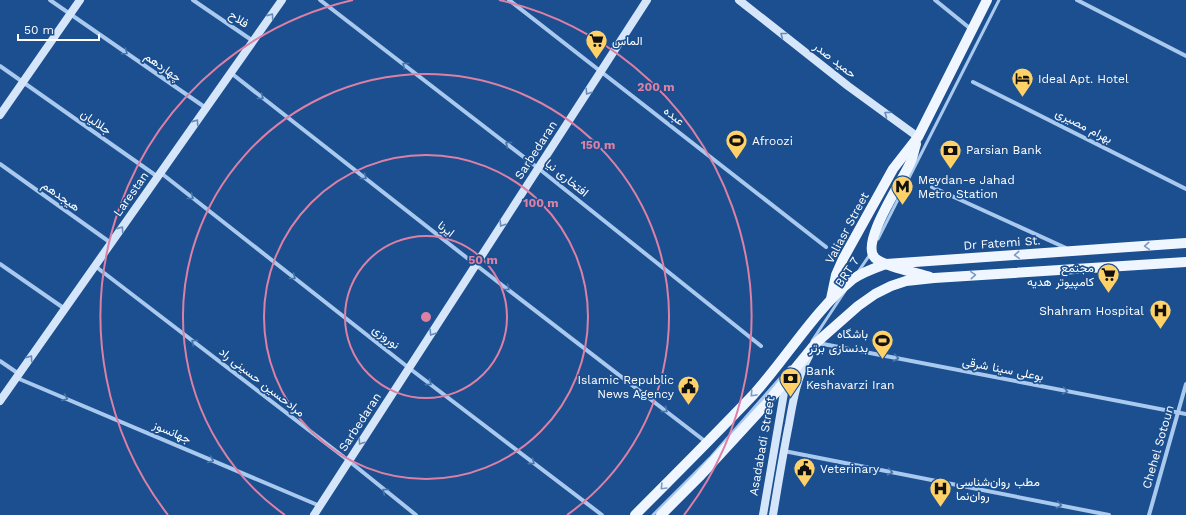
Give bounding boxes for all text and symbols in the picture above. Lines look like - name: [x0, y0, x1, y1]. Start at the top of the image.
- street label: فلاح: [225, 7, 252, 32]
- one-way arrow: [266, 13, 274, 20]
- scale bar: [18, 16, 99, 42]
- text: 50 m: [24, 23, 54, 37]
- supermarket icon: الماس: [583, 28, 609, 61]
- one-way arrow: [781, 33, 788, 40]
- place label: الماس: [612, 34, 642, 49]
- street label: حمید صدر: [809, 38, 859, 82]
- one-way arrow: [121, 47, 128, 54]
- street label: چهاردهم: [141, 49, 184, 86]
- one-way arrow: [402, 63, 409, 70]
- hotel icon: Ideal Apt. Hotel: [1010, 66, 1036, 99]
- place label: Ideal Apt. Hotel: [1038, 72, 1129, 86]
- text: 200 m: [637, 80, 675, 94]
- one-way arrow: [586, 87, 593, 94]
- one-way arrow: [257, 92, 264, 99]
- street label: عبده: [661, 104, 687, 128]
- street label: جلالیان: [78, 106, 114, 138]
- street label: بهرام مصیری: [1053, 106, 1115, 147]
- one-way arrow: [884, 112, 891, 119]
- street label: Sarbedaran: [512, 118, 560, 182]
- one-way arrow: [191, 120, 198, 127]
- sports icon: Afroozi: [723, 128, 749, 161]
- place label: Afroozi: [752, 134, 793, 148]
- bank icon: Parsian Bank: [938, 137, 964, 170]
- text: 150 m: [581, 138, 615, 152]
- one-way arrow: [505, 142, 512, 149]
- place label: Parsian Bank: [966, 143, 1042, 157]
- street label: افتخاری نیا: [542, 156, 591, 200]
- street label: Larestan: [111, 169, 151, 219]
- one-way arrow: [359, 172, 366, 179]
- place label: Meydan-e Jahad Metro Station: [918, 173, 1015, 201]
- metro station icon: Meydan-e Jahad Metro Station: [890, 174, 916, 207]
- street label: هیجدهم: [39, 178, 83, 215]
- street label: Valiasr Street: [822, 190, 872, 266]
- one-way arrow: [187, 192, 194, 199]
- text: 100 m: [523, 196, 559, 210]
- street label: ايرنا: [434, 218, 457, 241]
- one-way arrow: [499, 220, 507, 227]
- one-way arrow: [116, 226, 123, 233]
- street label: Dr Fatemi St.: [963, 233, 1041, 253]
- one-way arrow: [1144, 241, 1150, 250]
- one-way arrow: [1014, 250, 1020, 259]
- text: 50 m: [468, 253, 498, 267]
- street label: BRT 7: [832, 254, 862, 290]
- place label: مجتمع کامپیوتر هدیه: [1027, 261, 1094, 290]
- supermarket icon: مجتمع کامپیوتر هدیه: [1096, 262, 1122, 295]
- one-way arrow: [970, 271, 976, 280]
- one-way arrow: [289, 272, 296, 279]
- one-way arrow: [503, 284, 510, 291]
- hospital icon: Shahram Hospital: [1147, 298, 1173, 331]
- place label: Shahram Hospital: [1039, 304, 1144, 318]
- centre of rings: [419, 310, 433, 324]
- street label: نوروزی: [369, 322, 402, 353]
- place label: باشگاه بدنسازی برتر: [808, 327, 868, 356]
- sports icon: باشگاه بدنسازی برتر: [870, 328, 896, 361]
- one-way arrow: [429, 329, 437, 336]
- one-way arrow: [192, 340, 199, 347]
- street label: مرادحسین حسینی راد: [216, 344, 308, 421]
- one-way arrow: [892, 354, 899, 362]
- street label: بوعلی سینا شرقی: [961, 354, 1045, 385]
- one-way arrow: [25, 355, 33, 362]
- place label: Bank Keshavarzi Iran: [806, 364, 895, 392]
- bank icon: Bank Keshavarzi Iran: [777, 365, 803, 398]
- place label: Islamic Republic News Agency: [578, 373, 675, 401]
- public building icon: Islamic Republic News Agency: [676, 374, 702, 407]
- one-way arrow: [424, 378, 431, 385]
- one-way arrow: [1061, 386, 1068, 394]
- one-way arrow: [751, 389, 758, 397]
- street label: Sarbedaran: [336, 390, 384, 454]
- one-way arrow: [62, 394, 69, 402]
- street label: Asadabadi Street: [746, 395, 778, 497]
- street label: Chehel Sotoun: [1139, 404, 1177, 490]
- one-way arrow: [661, 406, 668, 413]
- street label: جهانسوز: [149, 417, 193, 447]
- one-way arrow: [359, 438, 366, 445]
- one-way arrow: [207, 455, 214, 463]
- public building icon: Veterinary: [792, 456, 818, 489]
- one-way arrow: [528, 457, 535, 464]
- place label: Veterinary: [820, 462, 880, 476]
- one-way arrow: [887, 467, 893, 476]
- place label: مطب روان‌شناسی روان‌نما: [956, 475, 1040, 504]
- hospital icon: مطب روان‌شناسی روان‌نما: [928, 476, 954, 509]
- one-way arrow: [660, 482, 668, 490]
- one-way arrow: [383, 488, 390, 495]
- one-way arrow: [1056, 501, 1062, 509]

